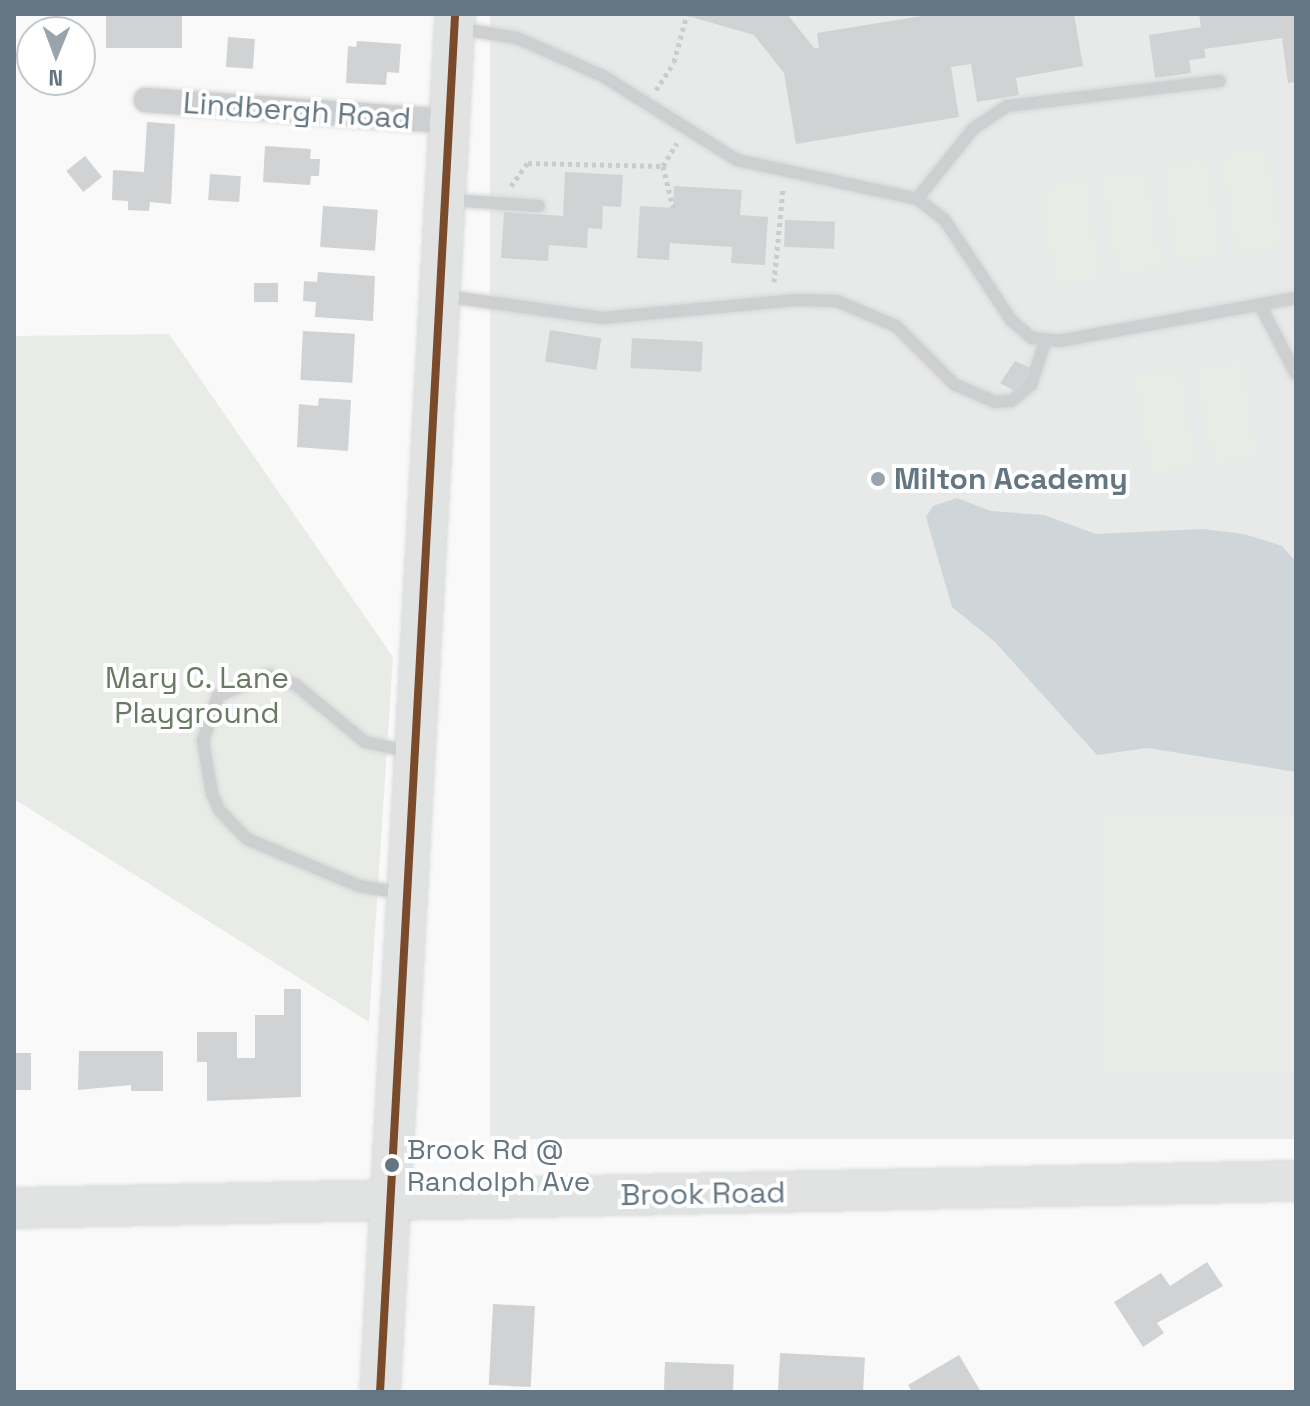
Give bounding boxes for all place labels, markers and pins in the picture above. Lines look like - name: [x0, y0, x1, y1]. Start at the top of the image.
- place label: Milton Academy: [894, 461, 1128, 497]
- marker: Milton Academy: [869, 470, 887, 488]
- place label: Brook Rd @ Randolph Ave: [407, 1132, 591, 1198]
- marker: Brook Rd @ Randolph Ave: [384, 1157, 400, 1173]

